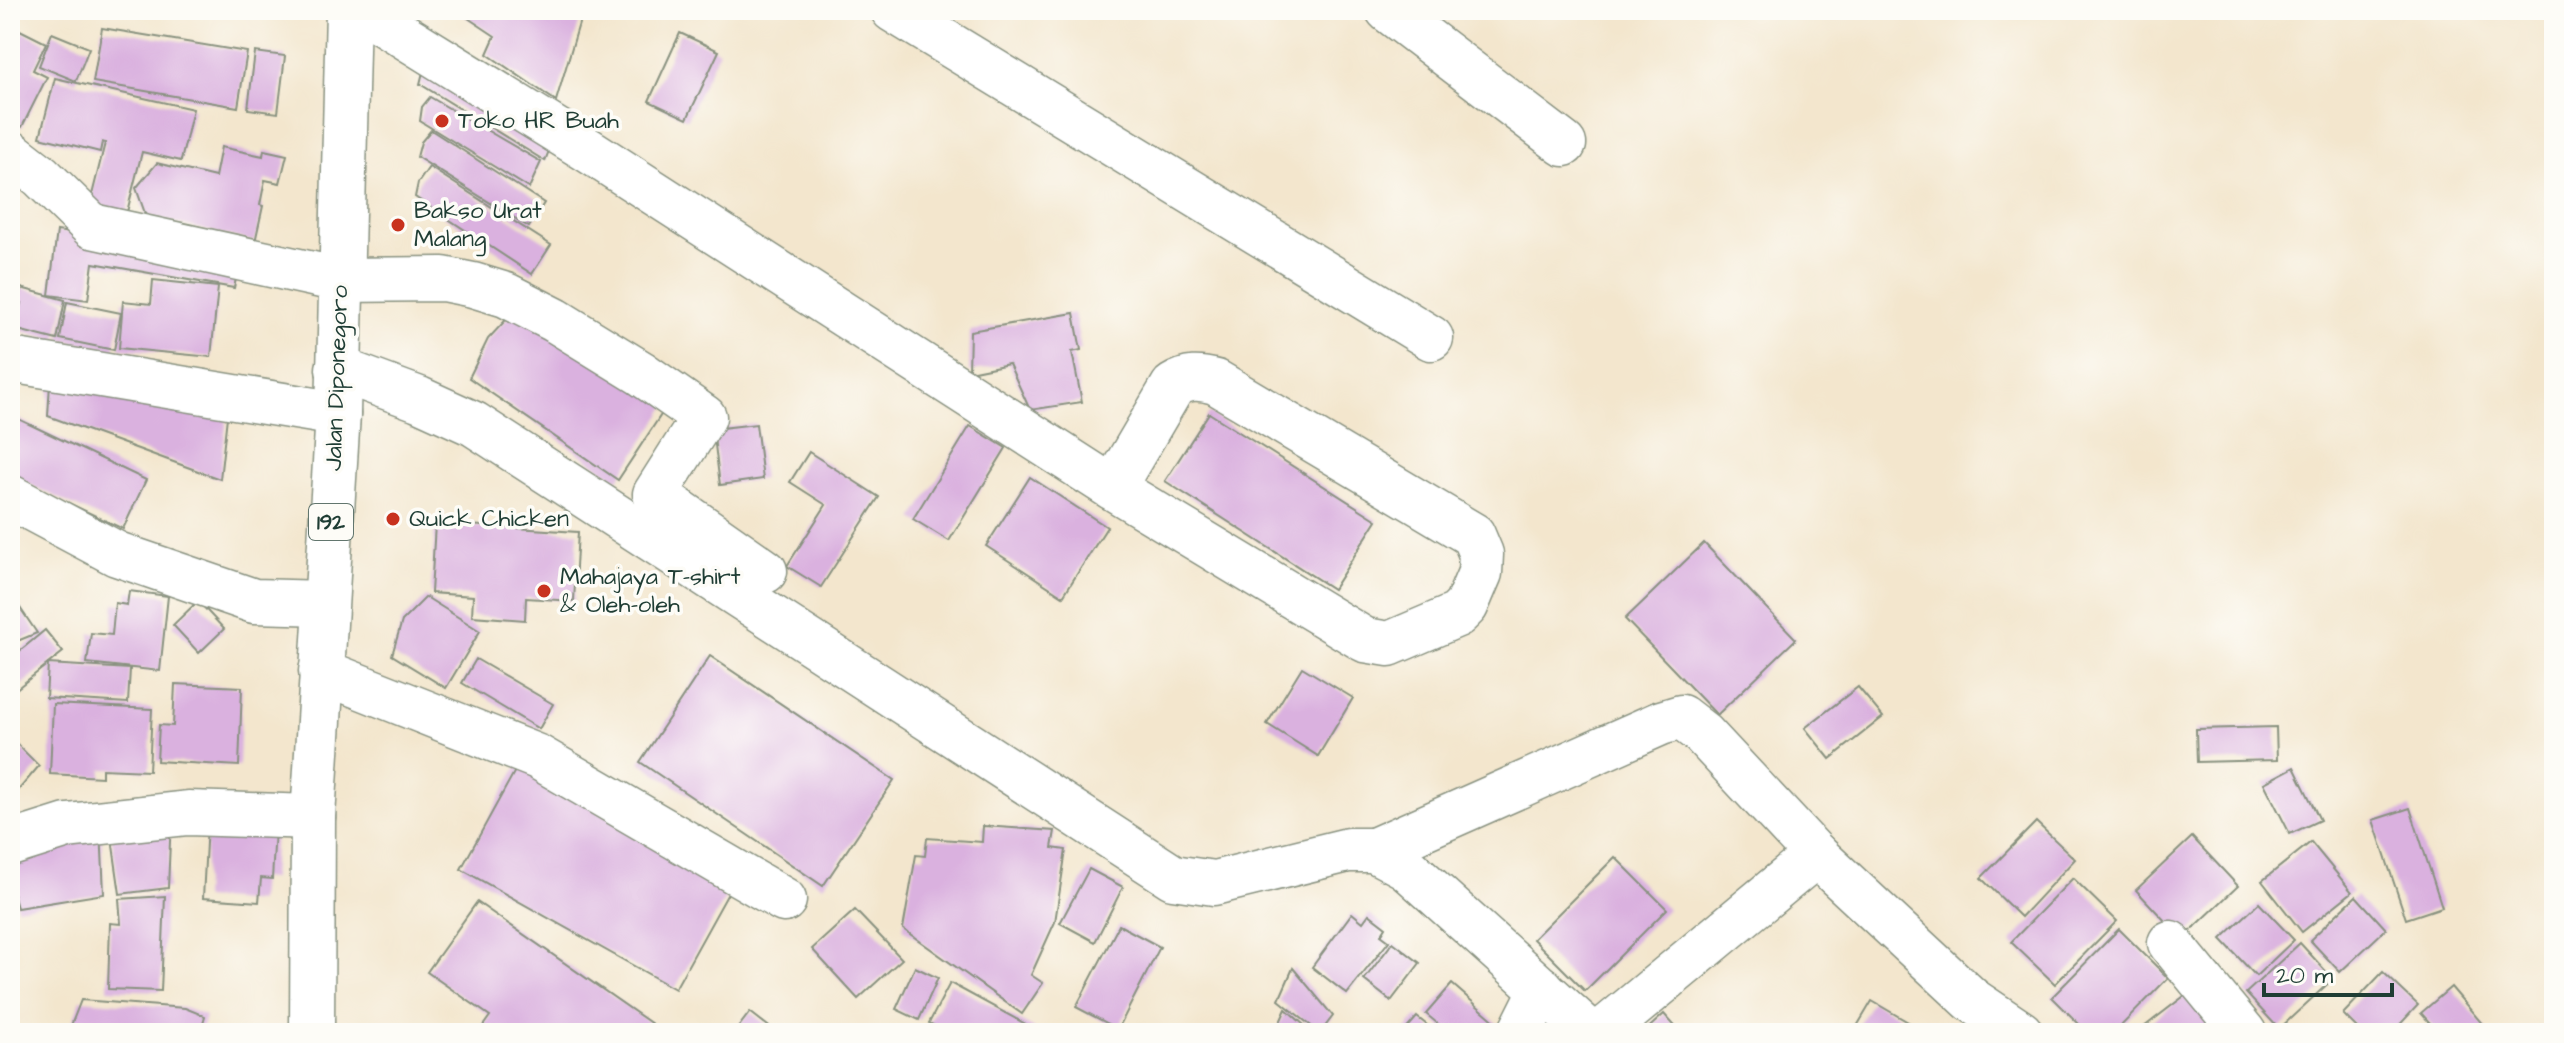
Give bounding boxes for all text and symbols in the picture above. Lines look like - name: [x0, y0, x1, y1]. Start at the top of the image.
- place label: Toko HR Buah: [458, 104, 619, 138]
- marker: Toko HR Buah: [433, 112, 451, 130]
- place label: Bakso Urat Malang: [414, 194, 542, 257]
- marker: Bakso Urat Malang: [389, 216, 407, 234]
- street label: Jalan Diponegoro: [317, 284, 358, 472]
- place label: Quick Chicken: [409, 502, 569, 536]
- road number: 192: [309, 504, 353, 540]
- marker: Quick Chicken: [384, 510, 402, 528]
- place label: Mahajaya T-shirt & Oleh-oleh: [560, 560, 741, 622]
- marker: Mahajaya T-shirt & Oleh-oleh: [535, 582, 553, 600]
- scale bar: [2264, 947, 2392, 997]
- text: 20 m: [2276, 959, 2333, 993]

